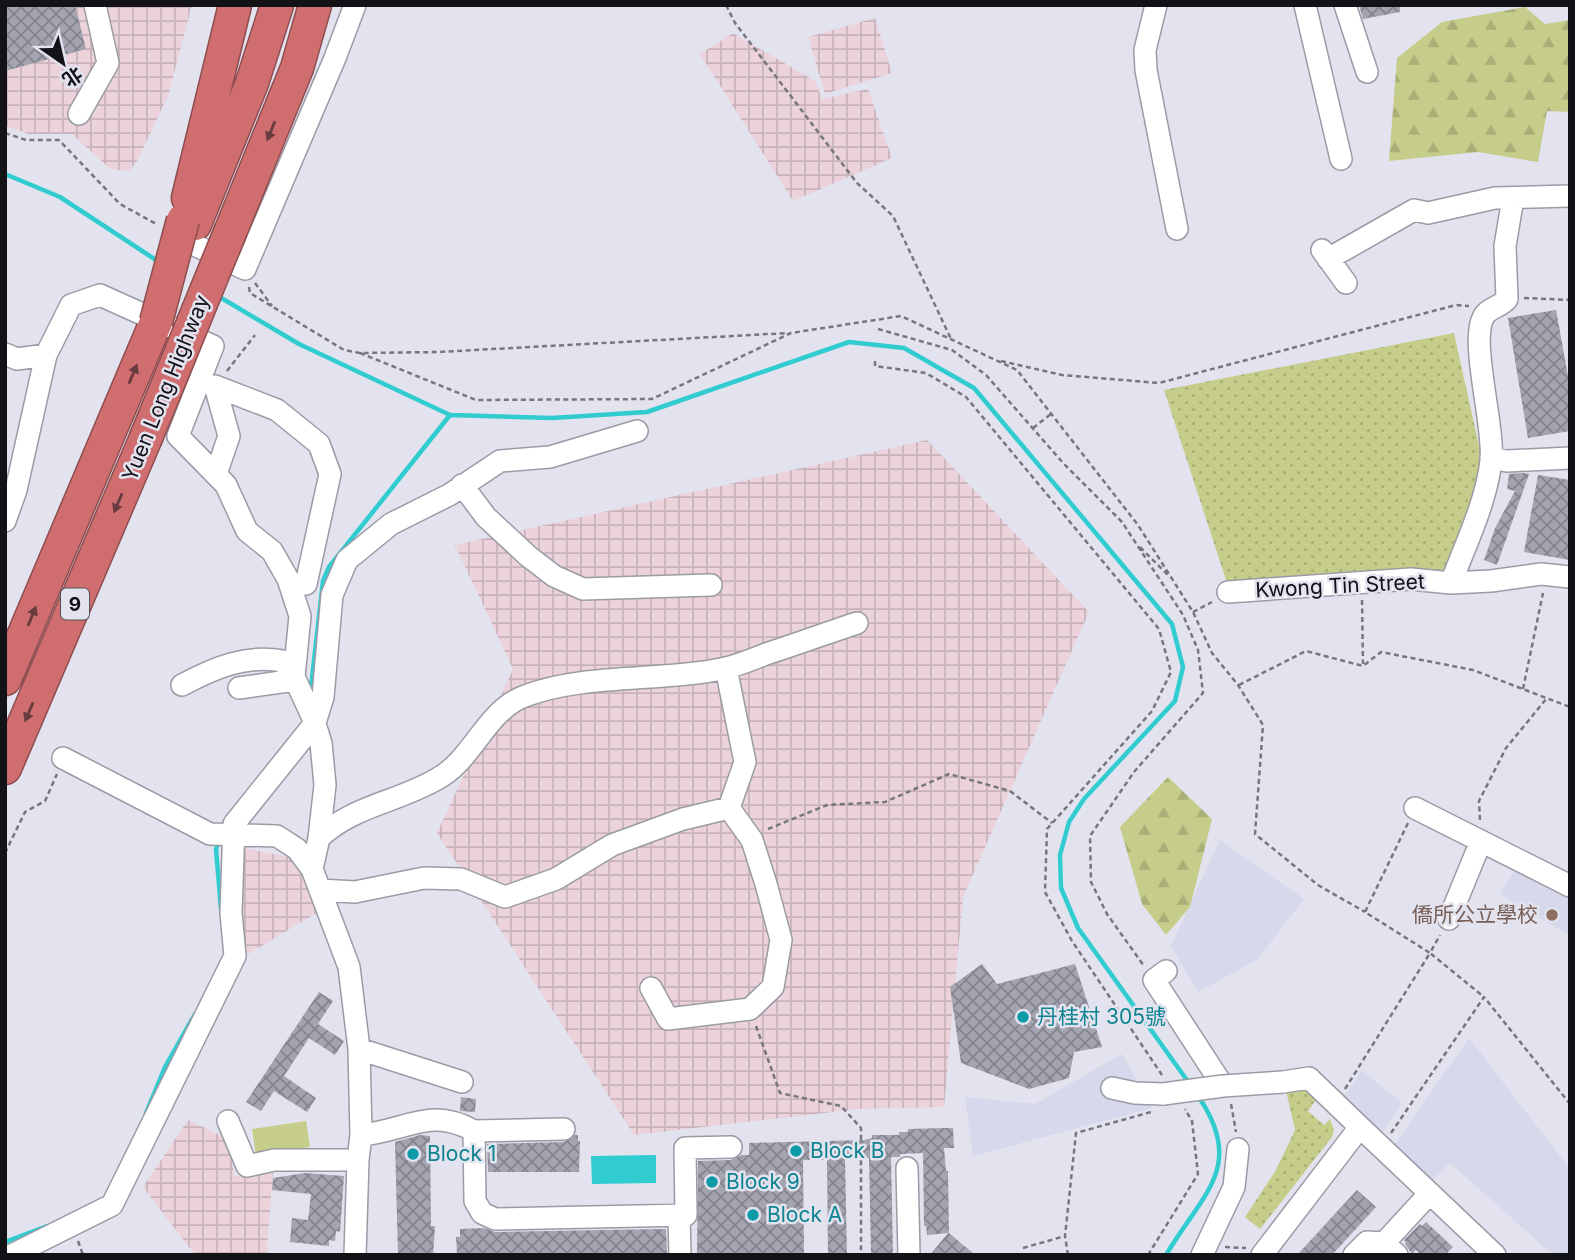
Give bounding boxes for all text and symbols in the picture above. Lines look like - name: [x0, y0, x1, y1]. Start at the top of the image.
- north arrow: [28, 28, 98, 98]
- text: 北: [58, 62, 87, 92]
- one-way arrow: [265, 121, 276, 142]
- street label: Yuen Long Highway: [117, 291, 214, 485]
- one-way arrow: [128, 363, 139, 384]
- one-way arrow: [112, 493, 124, 513]
- street label: Kwong Tin Street: [1255, 569, 1425, 602]
- road number: 9: [61, 589, 89, 620]
- one-way arrow: [26, 605, 37, 626]
- one-way arrow: [23, 702, 34, 723]
- place label: 僑所公立學校: [1412, 902, 1538, 927]
- marker: 僑所公立學校: [1544, 907, 1560, 923]
- place label: 丹桂村 305號: [1037, 1004, 1166, 1029]
- marker: 丹桂村 305號: [1015, 1009, 1031, 1025]
- place label: Block B: [810, 1138, 885, 1163]
- place label: Block 1: [427, 1141, 496, 1166]
- marker: Block B: [788, 1143, 804, 1159]
- marker: Block 1: [405, 1146, 421, 1162]
- place label: Block 9: [726, 1169, 800, 1194]
- marker: Block 9: [704, 1174, 720, 1190]
- place label: Block A: [767, 1202, 842, 1227]
- marker: Block A: [745, 1207, 761, 1223]

